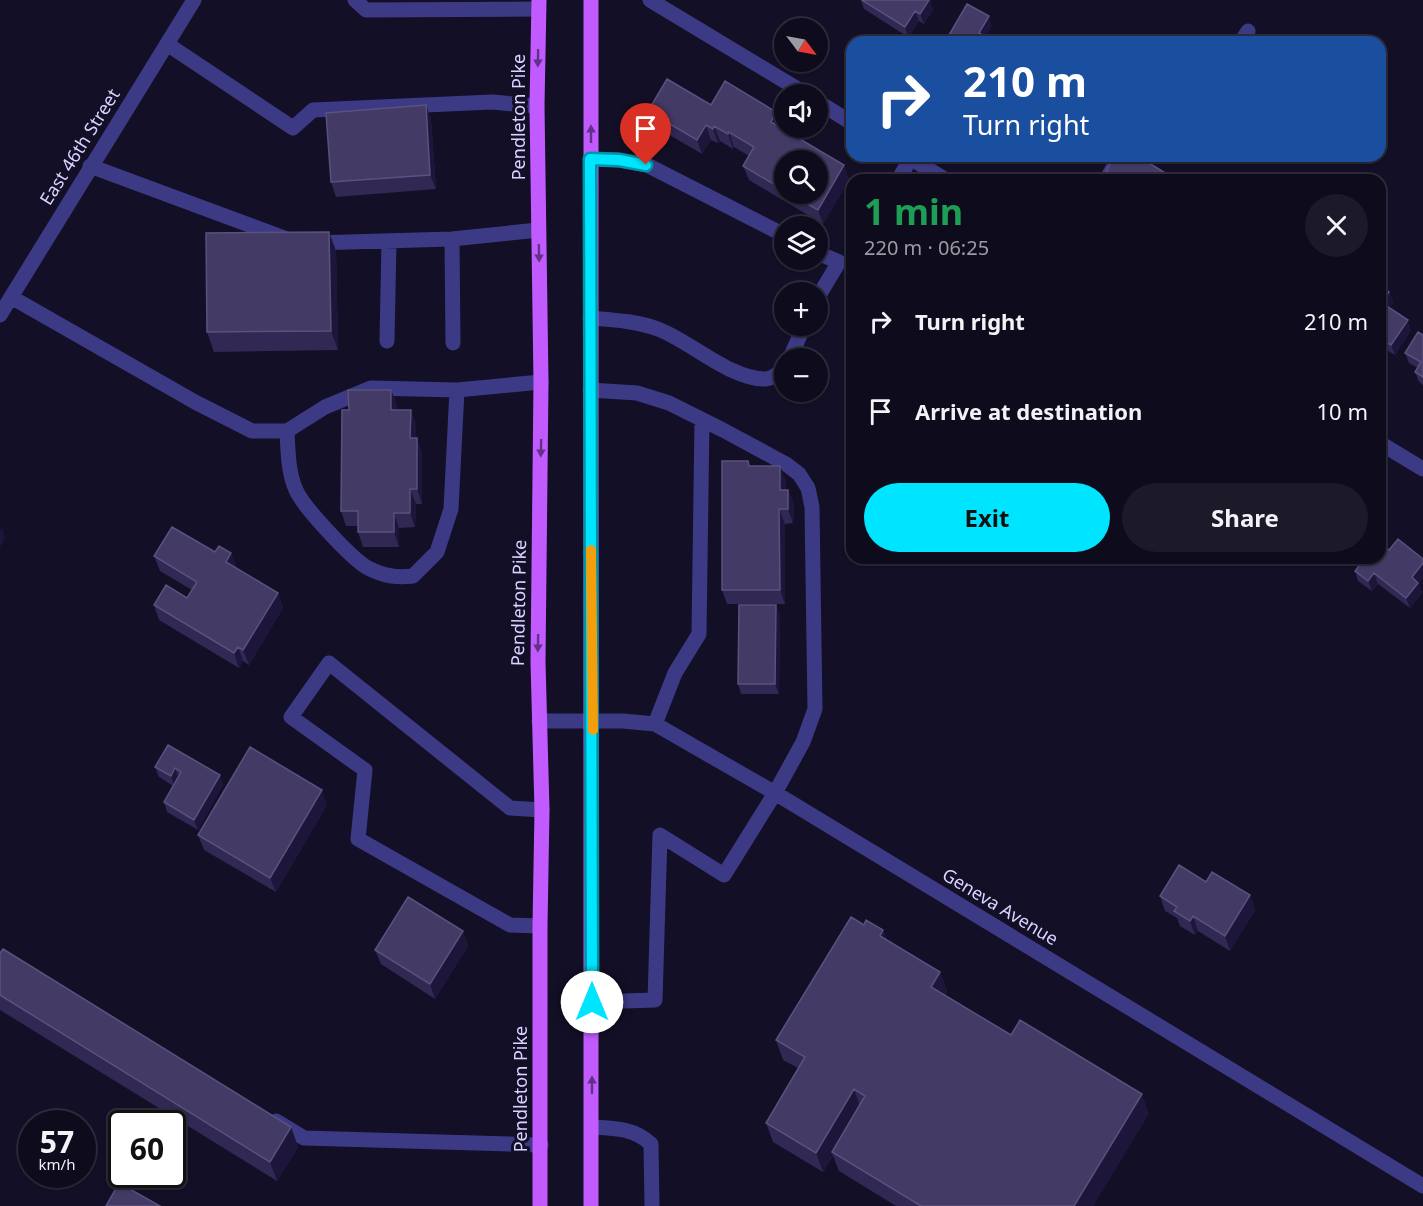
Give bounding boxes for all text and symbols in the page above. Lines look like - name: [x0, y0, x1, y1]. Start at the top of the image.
- north arrow: [774, 18, 828, 72]
- map controls: [774, 18, 828, 402]
- one-way arrow: [533, 49, 543, 68]
- text: 210 m: [963, 52, 1087, 109]
- street label: Pendleton Pike: [506, 54, 530, 180]
- icon: right: [864, 60, 942, 138]
- street label: East 46th Street: [34, 83, 125, 209]
- button: sound: [774, 84, 828, 138]
- pin: [620, 103, 671, 165]
- text: Turn right: [963, 106, 1089, 143]
- icon: arrive: [629, 112, 662, 145]
- one-way arrow: [586, 124, 596, 143]
- button: search: [774, 150, 828, 204]
- text: 1 min: [864, 187, 963, 236]
- button: close: [1305, 194, 1368, 257]
- button: layers: [774, 216, 828, 270]
- text: 220 m · 06:25: [864, 234, 989, 261]
- one-way arrow: [534, 244, 543, 263]
- button: +: [774, 282, 828, 336]
- icon: right: [864, 305, 897, 338]
- text: Turn right: [915, 306, 1025, 336]
- text: 210 m: [1304, 306, 1368, 336]
- button: −: [774, 348, 828, 402]
- icon: arrive: [864, 395, 897, 428]
- text: Arrive at destination: [915, 396, 1142, 426]
- text: 10 m: [1317, 396, 1368, 426]
- one-way arrow: [536, 439, 545, 458]
- button: Exit: [864, 483, 1110, 552]
- button: Share: [1122, 483, 1368, 552]
- street label: Pendleton Pike: [505, 540, 531, 666]
- one-way arrow: [533, 634, 543, 653]
- street label: Geneva Avenue: [938, 862, 1063, 950]
- position arrow: [560, 970, 624, 1034]
- street label: Pendleton Pike: [508, 1026, 532, 1152]
- one-way arrow: [587, 1075, 597, 1094]
- speed limit sign: 60: [108, 1110, 186, 1188]
- text: 57: [40, 1121, 74, 1162]
- text: km/h: [39, 1154, 75, 1174]

